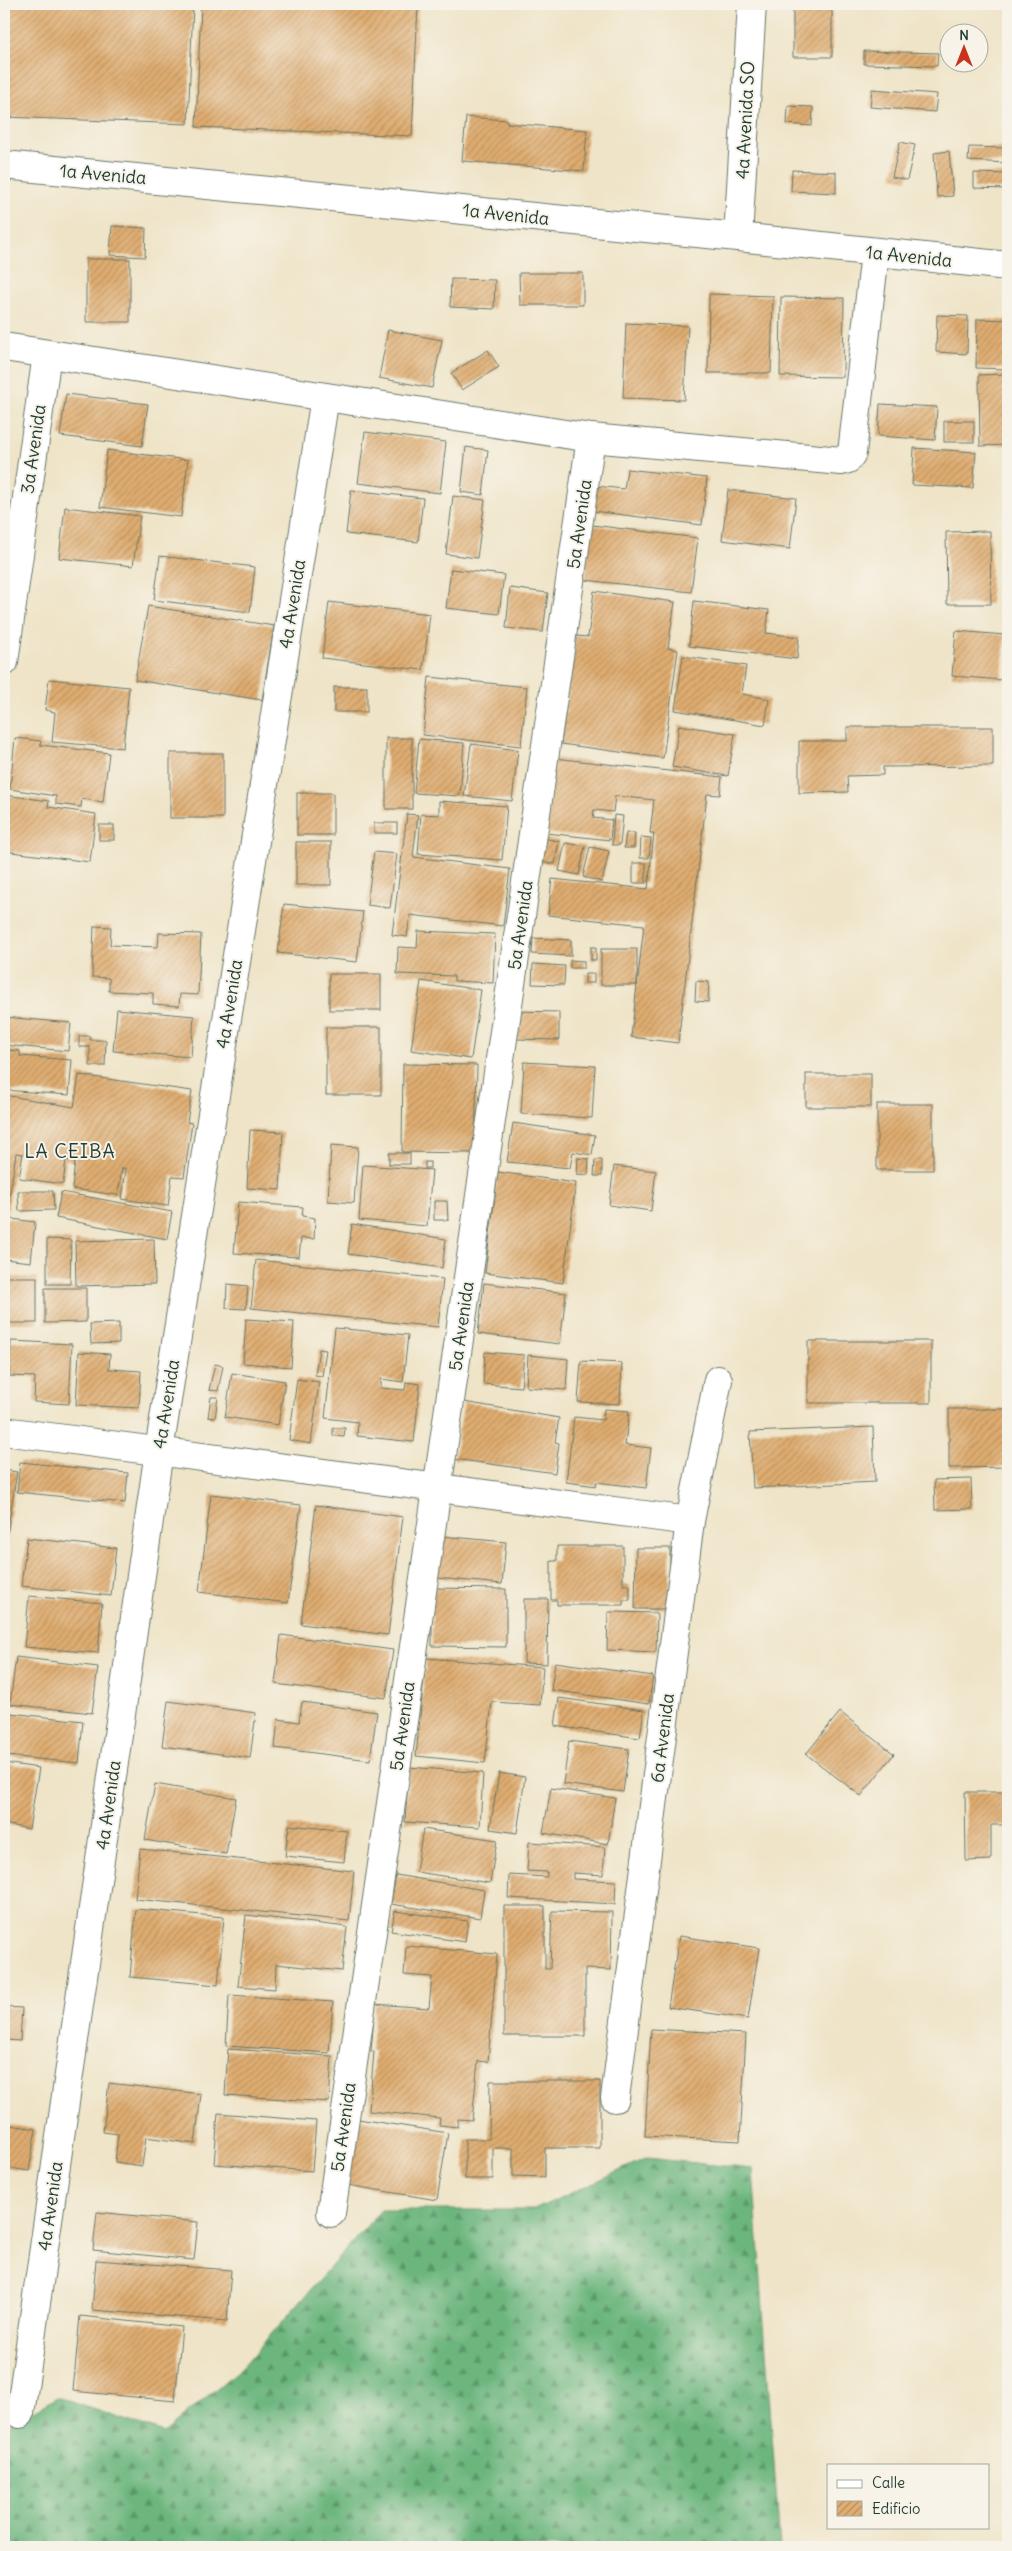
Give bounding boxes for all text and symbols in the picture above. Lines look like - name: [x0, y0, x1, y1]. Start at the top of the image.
- north arrow: [940, 22, 990, 72]
- text: N: [959, 26, 969, 44]
- street label: 4a Avenida SO: [730, 60, 760, 180]
- street label: 1a Avenida: [59, 159, 147, 189]
- street label: 1a Avenida: [462, 198, 550, 230]
- street label: 1a Avenida: [865, 240, 953, 272]
- street label: 3a Avenida: [15, 403, 51, 495]
- street label: 5a Avenida: [561, 478, 597, 570]
- street label: 4a Avenida: [274, 558, 310, 650]
- street label: 5a Avenida: [502, 879, 538, 971]
- street label: 4a Avenida: [211, 958, 247, 1050]
- district label: LA CEIBA: [24, 1139, 116, 1163]
- street label: 5a Avenida: [443, 1280, 479, 1372]
- street label: 4a Avenida: [148, 1358, 184, 1450]
- street label: 5a Avenida: [384, 1680, 420, 1772]
- street label: 6a Avenida: [645, 1692, 679, 1784]
- street label: 4a Avenida: [90, 1759, 126, 1851]
- street label: 5a Avenida: [325, 2081, 361, 2173]
- street label: 4a Avenida: [32, 2160, 68, 2252]
- legend: [827, 2464, 990, 2528]
- text: Calle: [872, 2473, 905, 2492]
- text: Edificio: [872, 2499, 920, 2518]

